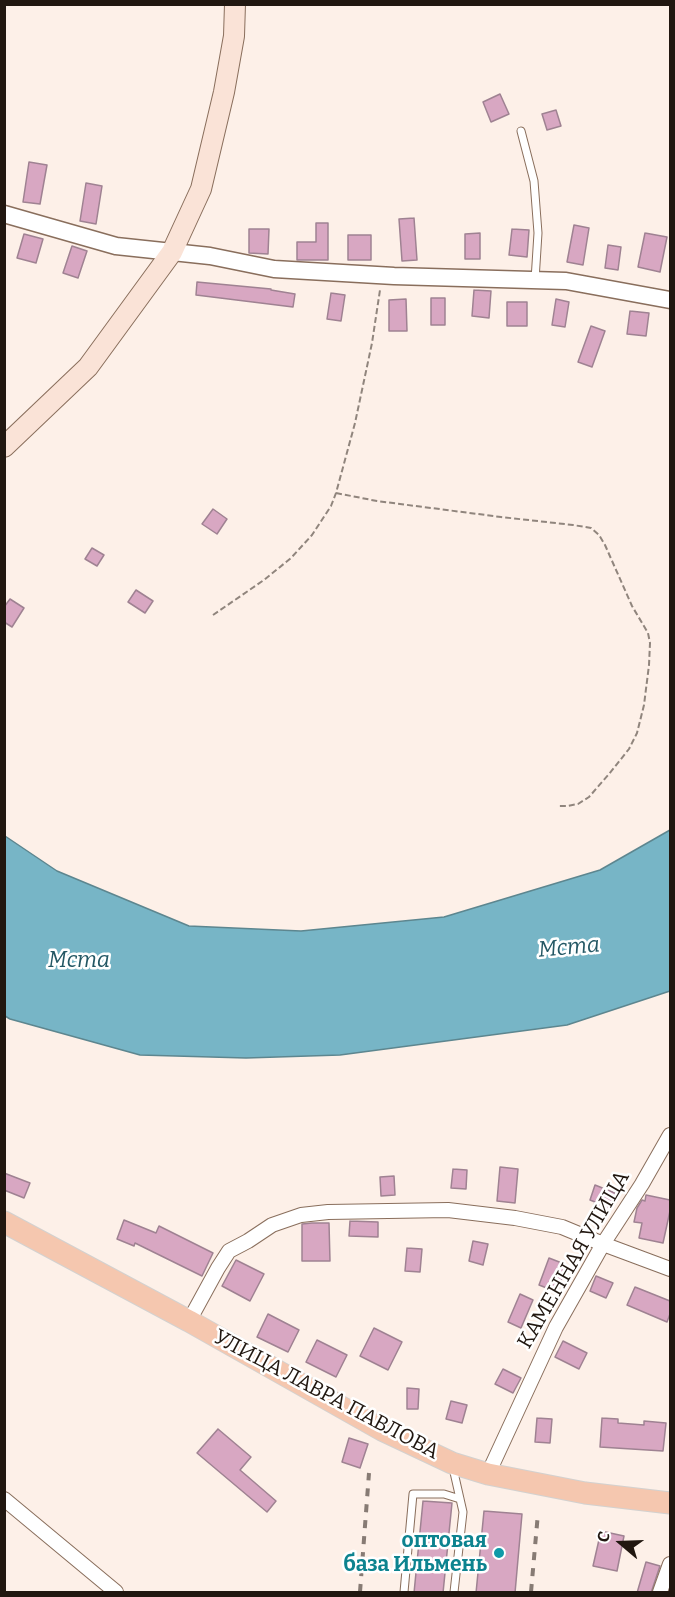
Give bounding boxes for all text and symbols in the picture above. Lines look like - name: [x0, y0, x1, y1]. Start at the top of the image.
- water label: Мста: [537, 932, 601, 964]
- water label: Мста: [48, 948, 110, 974]
- street label: КАМЕННАЯ УЛИЦА: [513, 1167, 635, 1353]
- street label: УЛИЦА ЛАВРА ПАВЛОВА: [209, 1325, 443, 1465]
- north arrow: [591, 1513, 651, 1573]
- place label: оптовая база Ильмень: [343, 1528, 487, 1578]
- text: С: [593, 1529, 614, 1545]
- marker: оптовая база Ильмень: [492, 1546, 506, 1560]

